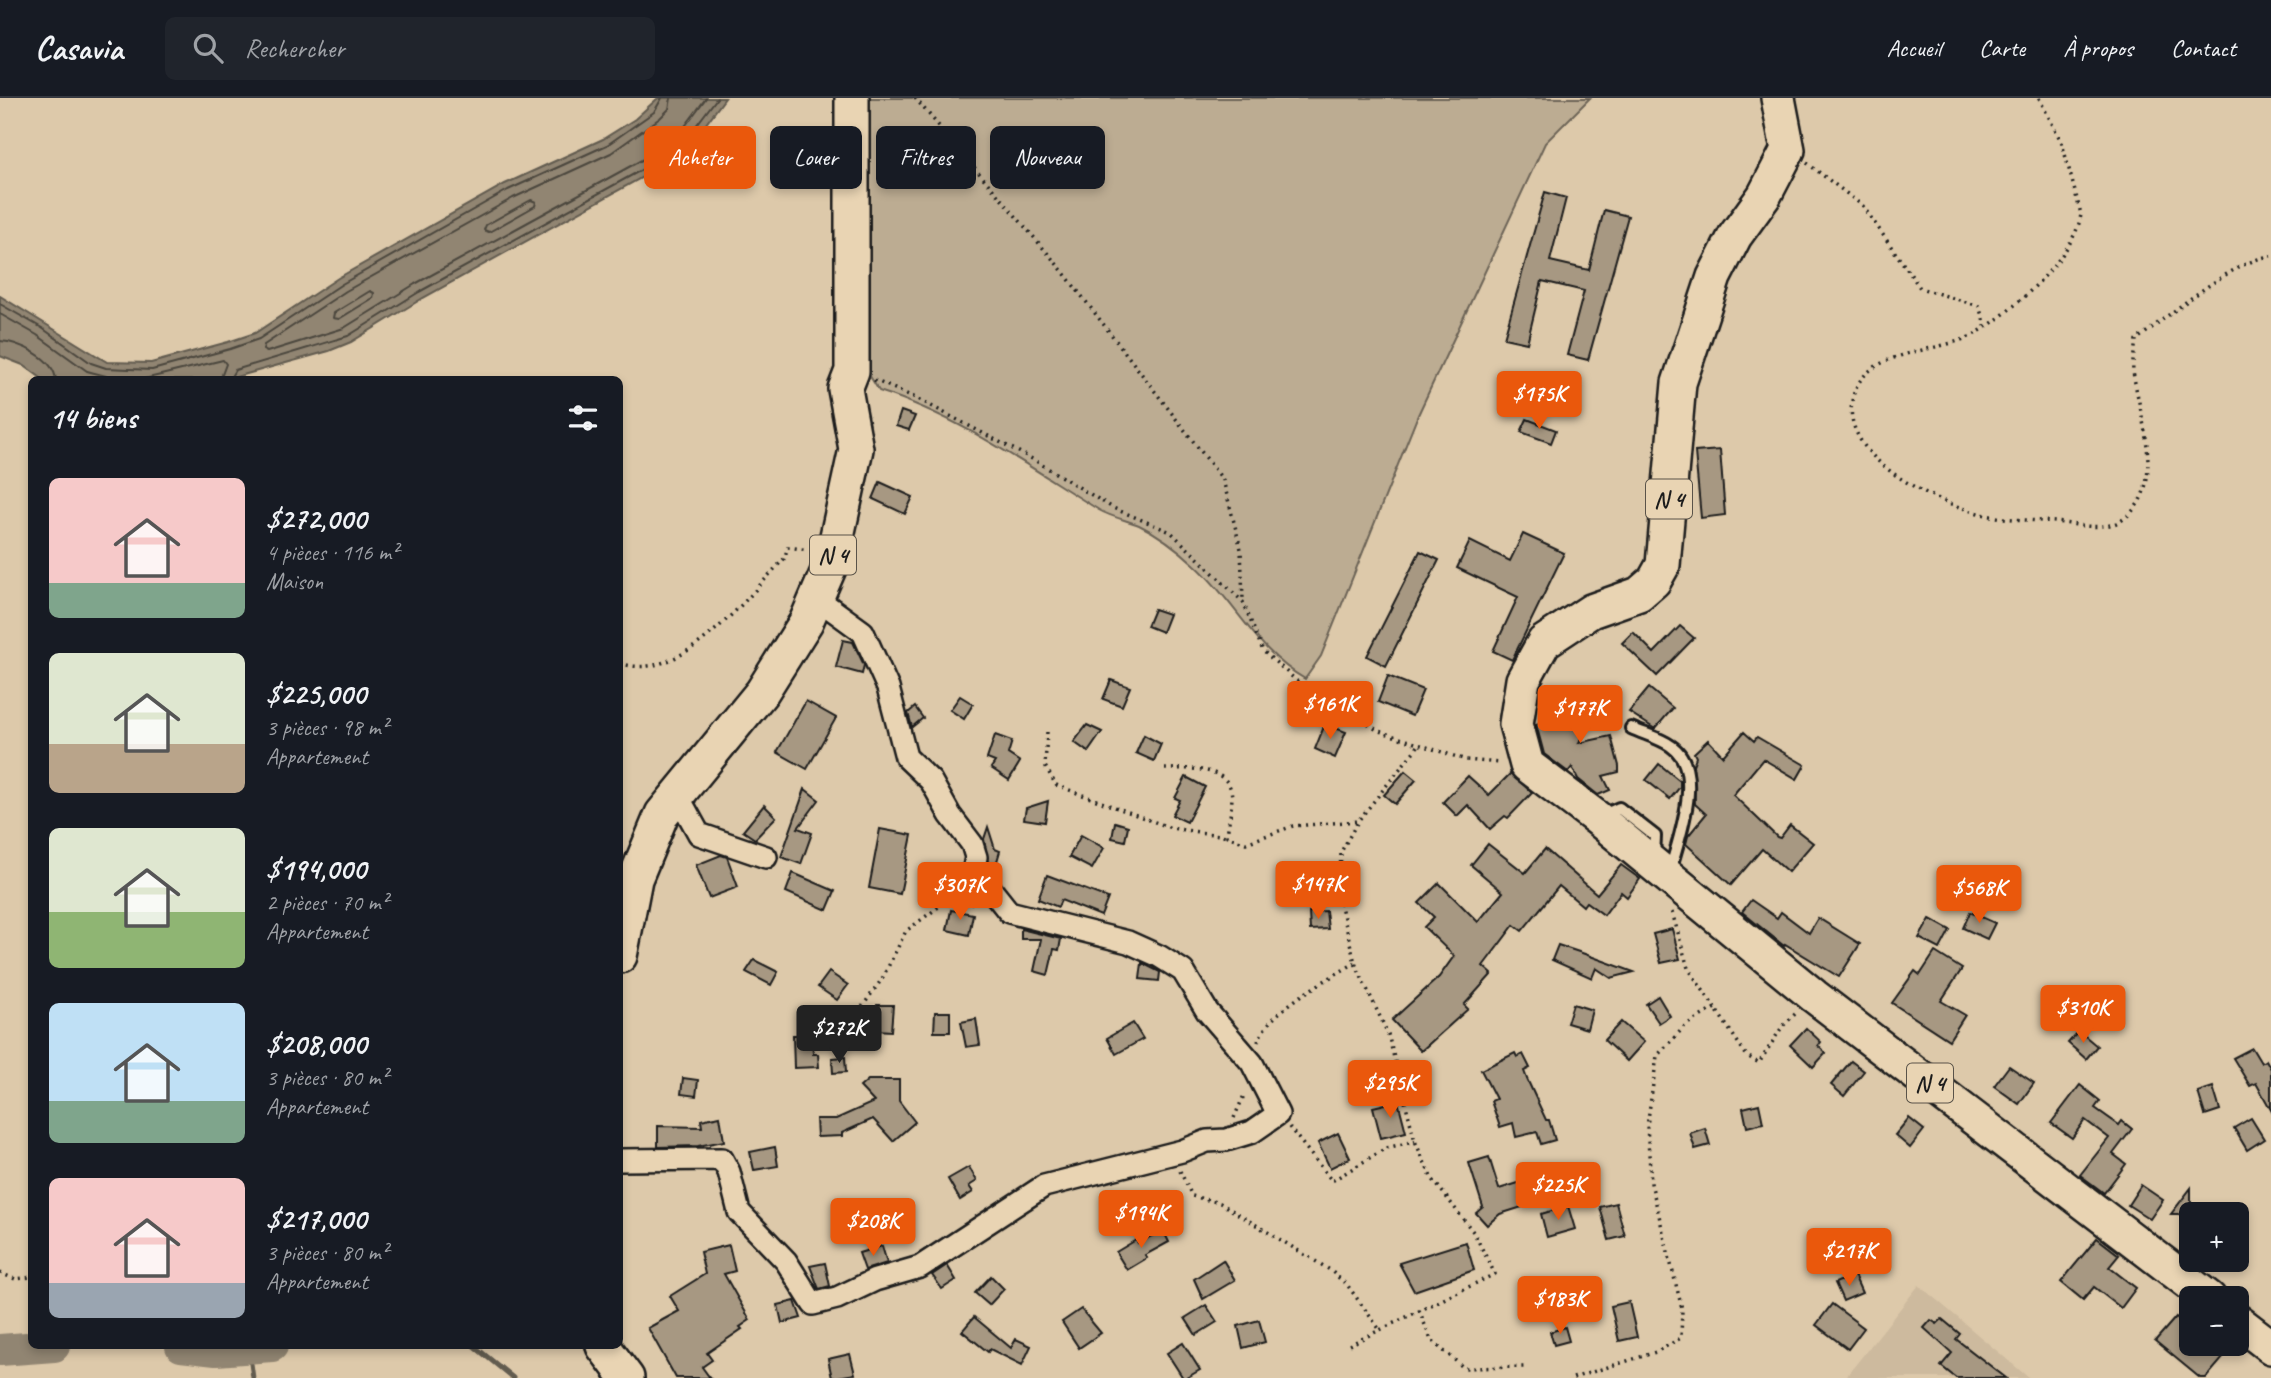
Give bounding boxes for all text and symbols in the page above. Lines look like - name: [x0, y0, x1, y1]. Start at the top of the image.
- search box: [165, 17, 655, 80]
- text: Casavia: [35, 27, 123, 69]
- icon: search: [189, 29, 227, 67]
- text: Rechercher: [245, 32, 345, 65]
- text: Accueil: [1887, 33, 1941, 63]
- text: Carte: [1979, 33, 2025, 63]
- text: À propos: [2063, 33, 2133, 63]
- text: Contact: [2171, 33, 2236, 63]
- chip: Acheter: [644, 126, 756, 189]
- chip: Louer: [770, 126, 862, 189]
- chip: Filtres: [876, 126, 976, 189]
- chip: Nouveau: [990, 126, 1105, 189]
- pin: $175K: [1490, 372, 1588, 431]
- text: $175K: [1513, 379, 1565, 408]
- text: 14 biens: [49, 399, 137, 437]
- icon: filters: [564, 399, 602, 437]
- road number: N 4: [1646, 480, 1692, 518]
- text: $272,000: [266, 500, 366, 538]
- icon: home: [105, 506, 189, 590]
- road number: N 4: [810, 536, 856, 575]
- text: 4 pièces · 116 m²: [266, 538, 398, 567]
- text: Maison: [266, 567, 323, 596]
- text: $225,000: [266, 675, 366, 713]
- icon: home: [105, 681, 189, 765]
- pin: $161K: [1281, 682, 1379, 741]
- pin: $177K: [1531, 686, 1629, 745]
- text: $161K: [1303, 689, 1357, 718]
- text: $177K: [1554, 693, 1606, 722]
- text: 3 pièces · 98 m²: [266, 713, 388, 742]
- text: Appartement: [266, 742, 368, 771]
- text: $194,000: [266, 850, 366, 888]
- icon: home: [105, 856, 189, 940]
- pin: $307K: [911, 862, 1009, 922]
- pin: $147K: [1269, 862, 1367, 921]
- pin: $568K: [1930, 866, 2028, 925]
- text: $147K: [1292, 869, 1345, 898]
- text: $307K: [934, 870, 987, 899]
- text: $568K: [1952, 873, 2006, 902]
- text: 2 pièces · 70 m²: [266, 888, 388, 917]
- text: Appartement: [266, 917, 368, 946]
- pin: $310K: [2034, 986, 2132, 1045]
- text: $310K: [2056, 993, 2110, 1022]
- pin: $272K: [790, 1006, 888, 1065]
- text: $272K: [813, 1013, 866, 1042]
- text: $208,000: [266, 1025, 366, 1063]
- icon: home: [105, 1031, 189, 1115]
- pin: $295K: [1341, 1060, 1439, 1120]
- text: 3 pièces · 80 m²: [266, 1063, 388, 1092]
- road number: N 4: [1907, 1064, 1953, 1102]
- text: $295K: [1364, 1068, 1416, 1097]
- text: Appartement: [266, 1092, 368, 1121]
- pin: $225K: [1509, 1162, 1607, 1222]
- text: $225K: [1532, 1170, 1584, 1199]
- pin: $194K: [1092, 1190, 1190, 1250]
- pin: $208K: [824, 1198, 922, 1258]
- text: $194K: [1115, 1198, 1167, 1227]
- text: $217,000: [266, 1200, 366, 1238]
- map controls: [2179, 1202, 2249, 1356]
- button: +: [2179, 1202, 2249, 1272]
- icon: home: [105, 1206, 189, 1290]
- text: $208K: [846, 1206, 900, 1235]
- pin: $217K: [1800, 1228, 1898, 1288]
- text: $217K: [1823, 1236, 1876, 1265]
- text: 3 pièces · 80 m²: [266, 1238, 388, 1267]
- text: Appartement: [266, 1267, 368, 1296]
- pin: $183K: [1511, 1276, 1609, 1336]
- text: $183K: [1533, 1284, 1587, 1313]
- button: −: [2179, 1286, 2249, 1356]

